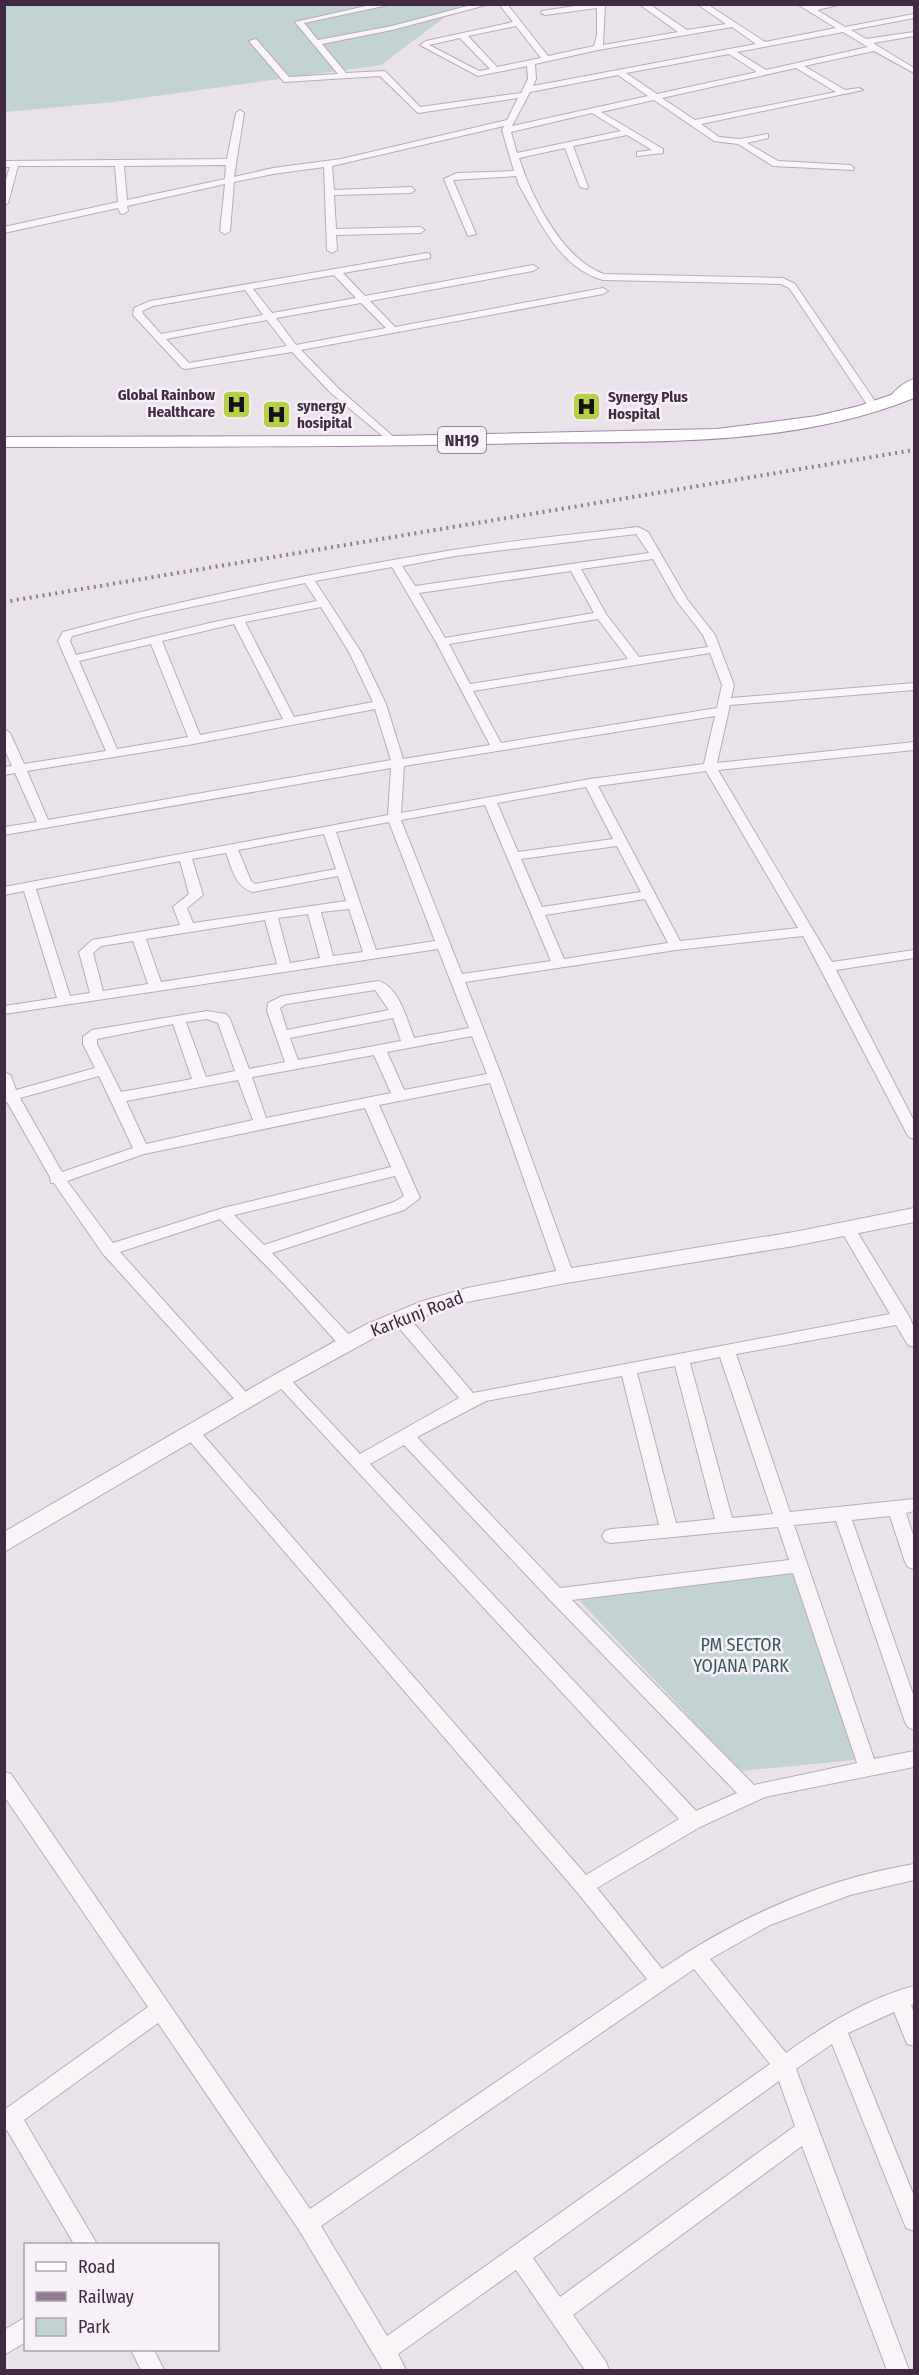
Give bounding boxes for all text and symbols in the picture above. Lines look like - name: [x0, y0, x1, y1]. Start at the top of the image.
- place label: Global Rainbow Healthcare: [118, 386, 216, 421]
- hospital icon: Global Rainbow Healthcare: [220, 388, 252, 420]
- place label: Synergy Plus Hospital: [608, 388, 688, 423]
- hospital icon: Synergy Plus Hospital: [571, 390, 603, 422]
- place label: synergy hosipital: [297, 397, 353, 432]
- hospital icon: synergy hosipital: [260, 399, 292, 431]
- road number: NH19: [438, 427, 486, 453]
- street label: Karkunj Road: [367, 1286, 467, 1342]
- park label: PM SECTOR YOJANA PARK: [693, 1634, 789, 1677]
- legend: [24, 2243, 219, 2351]
- text: Road: [78, 2256, 115, 2278]
- text: Railway: [78, 2286, 134, 2308]
- text: Park: [78, 2316, 111, 2338]

